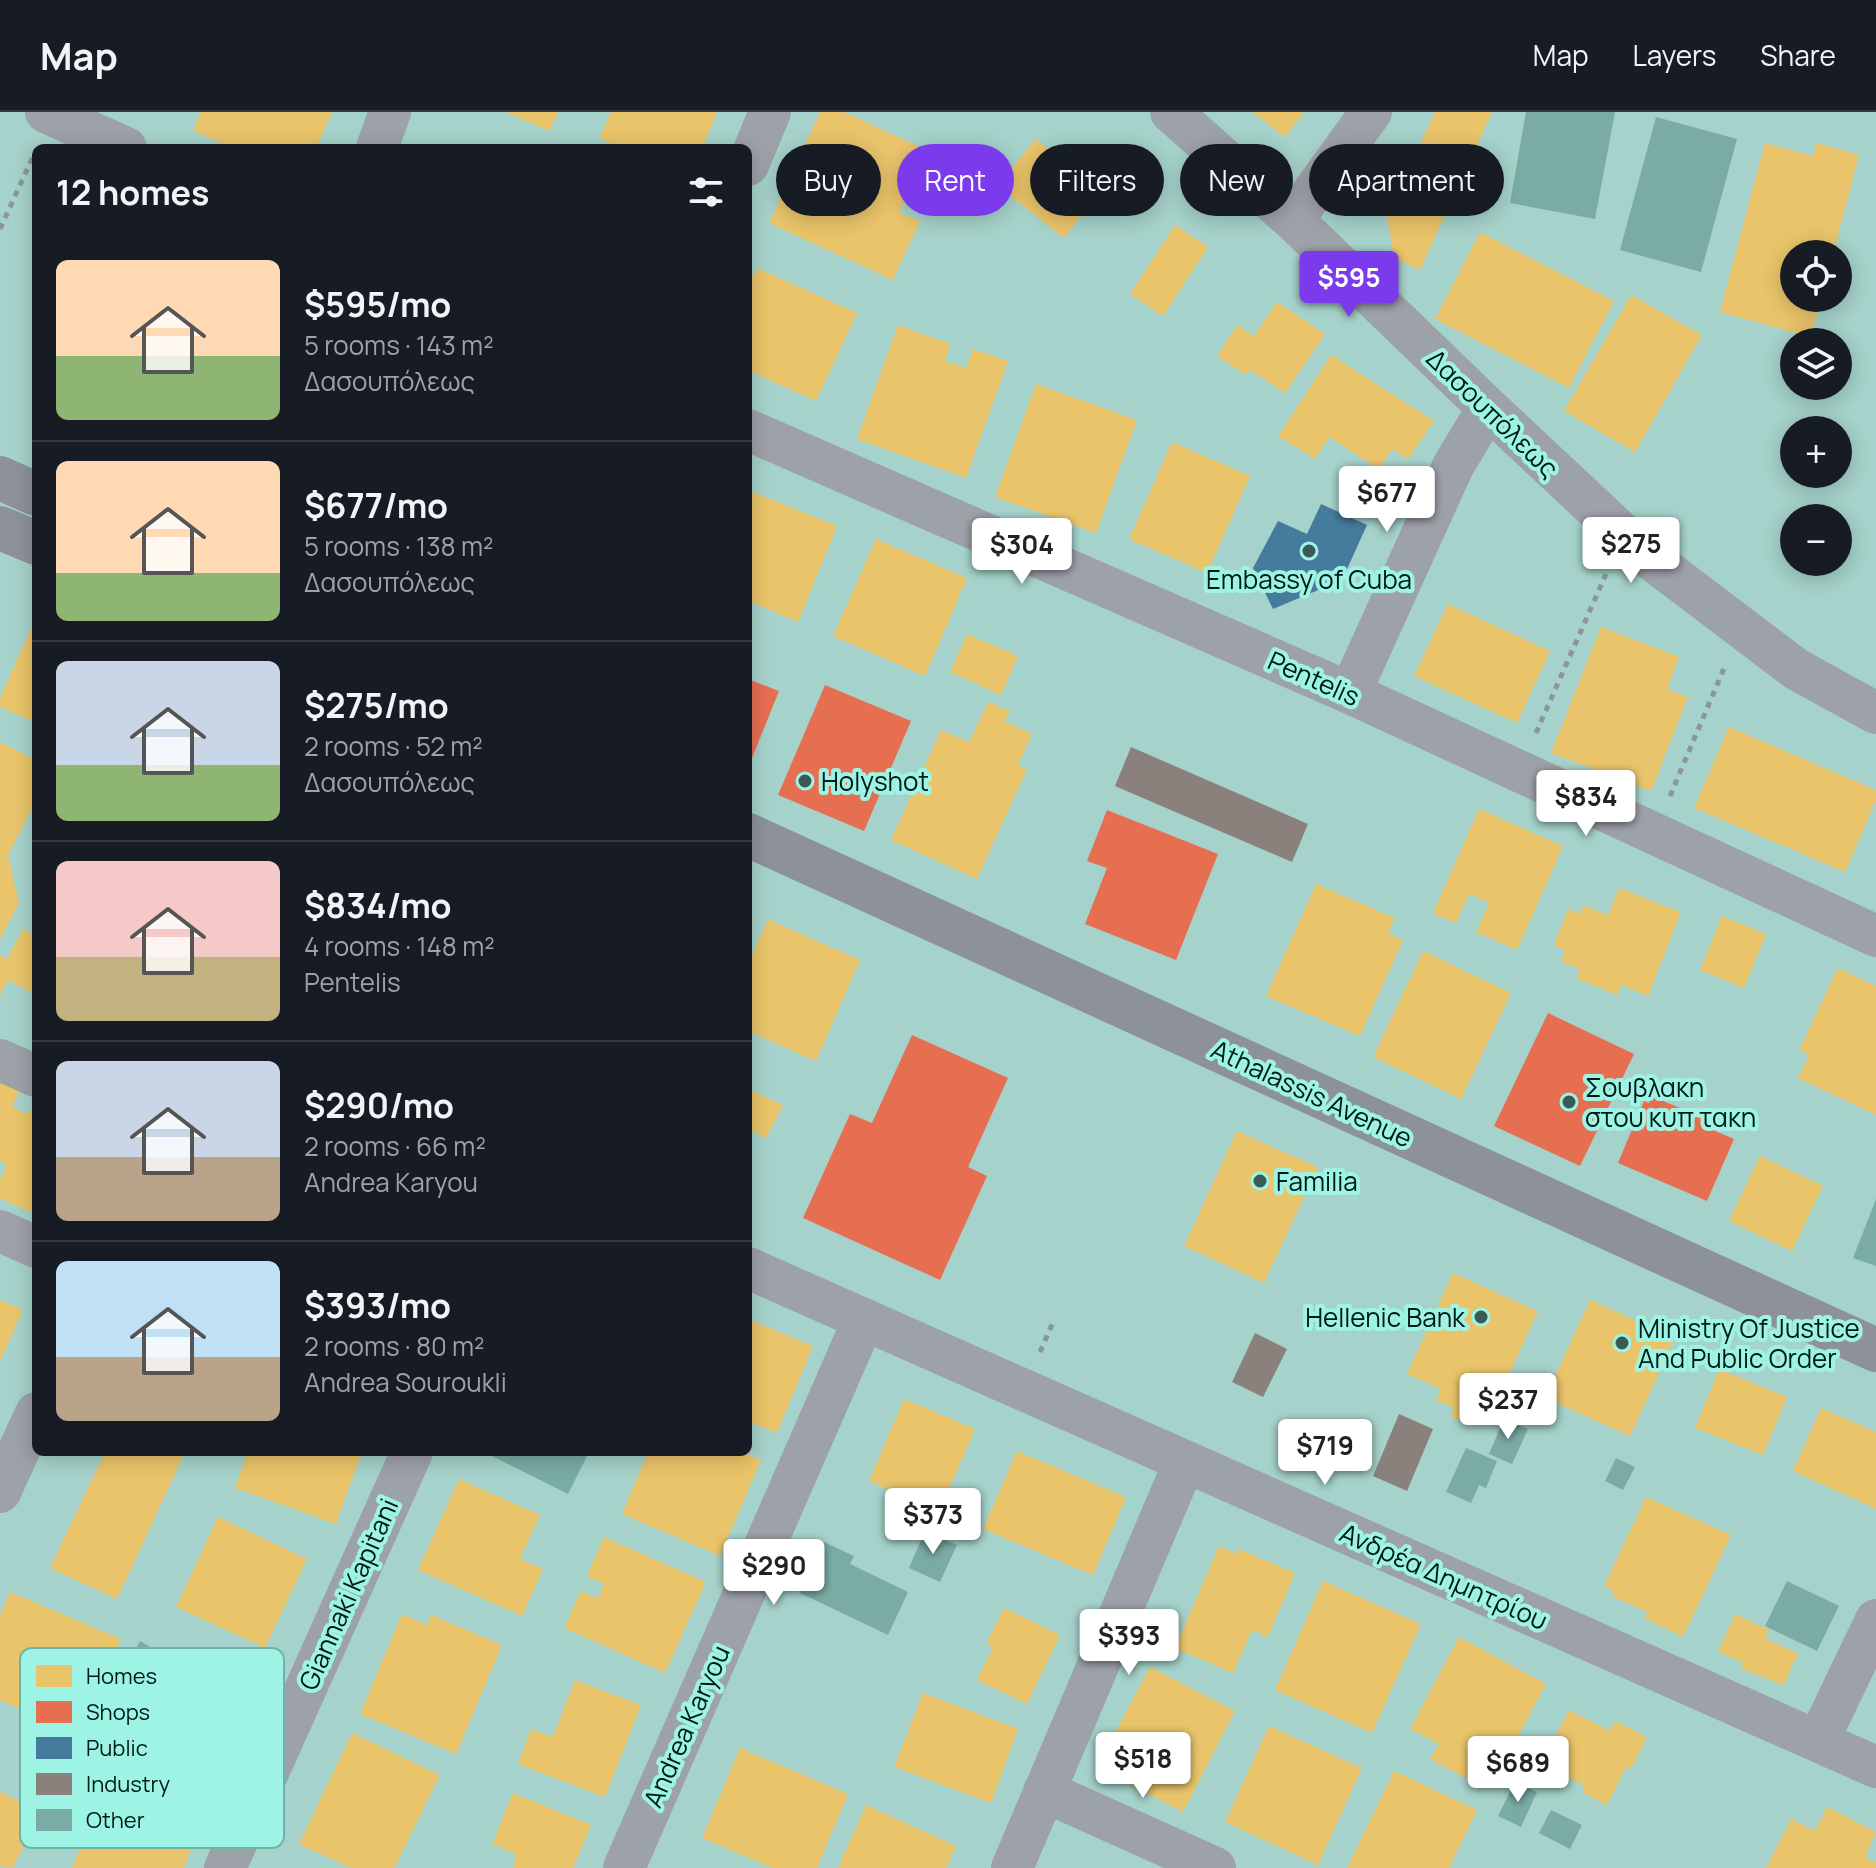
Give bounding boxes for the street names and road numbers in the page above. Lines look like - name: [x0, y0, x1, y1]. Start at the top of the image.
- street label: Δασουπόλεως: [1419, 341, 1567, 485]
- street label: Pentelis: [1262, 642, 1366, 714]
- street label: Athalassis Avenue: [1206, 1031, 1418, 1155]
- street label: Giannaki Kapitani: [290, 1493, 406, 1695]
- street label: Ανδρέα Δημητρίου: [1334, 1514, 1554, 1638]
- street label: Andrea Karyou: [634, 1639, 738, 1813]

